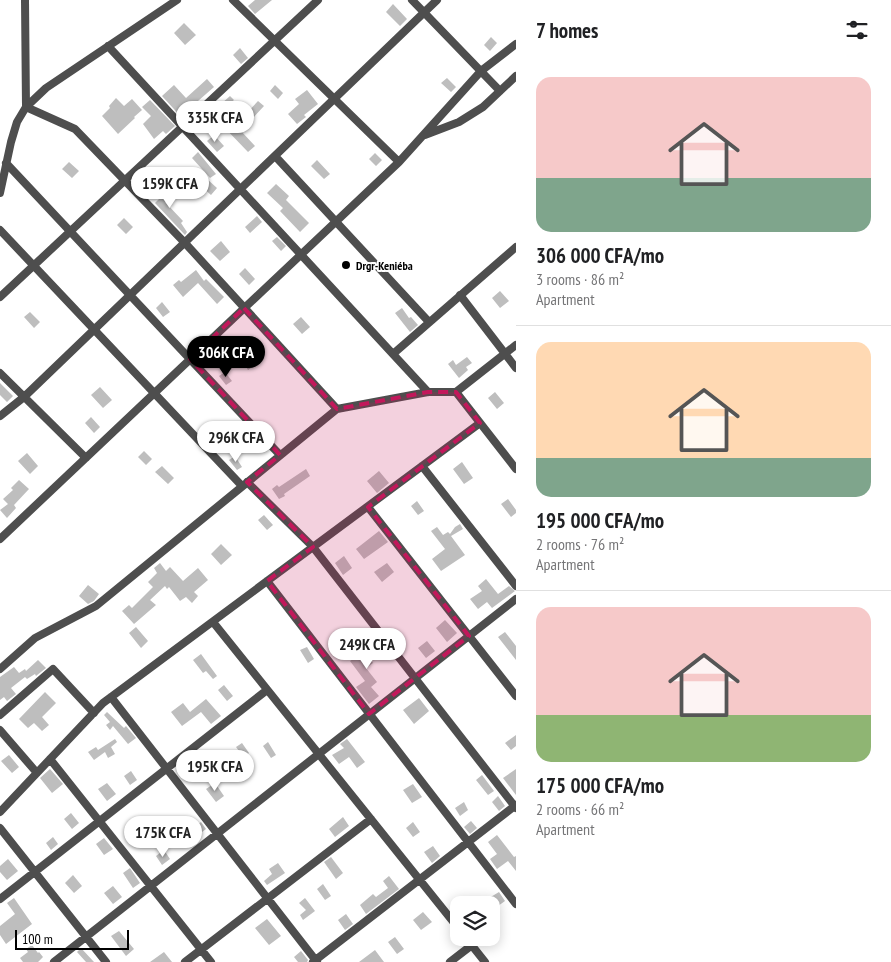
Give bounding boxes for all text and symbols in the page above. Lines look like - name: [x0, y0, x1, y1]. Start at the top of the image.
- icon: filters: [843, 16, 871, 44]
- text: 7 homes: [536, 17, 598, 44]
- pin: 335K CFA: [163, 100, 267, 143]
- text: 335K CFA: [187, 107, 243, 127]
- icon: home: [659, 109, 749, 199]
- pin: 159K CFA: [118, 166, 222, 209]
- text: 159K CFA: [142, 173, 198, 193]
- text: 306 000 CFA/mo: [536, 242, 664, 269]
- place label: Drgr-Keniéba: [356, 258, 413, 273]
- marker: Drgr-Keniéba: [340, 259, 352, 271]
- text: 3 rooms · 86 m²: [536, 269, 624, 289]
- text: Apartment: [536, 289, 595, 309]
- pin: 306K CFA: [174, 336, 278, 378]
- text: 306K CFA: [198, 342, 254, 362]
- icon: home: [659, 375, 749, 465]
- pin: 296K CFA: [184, 420, 288, 463]
- text: 296K CFA: [208, 427, 264, 447]
- text: 195 000 CFA/mo: [536, 507, 664, 534]
- text: 2 rooms · 76 m²: [536, 534, 624, 554]
- text: Apartment: [536, 554, 595, 574]
- pin: 249K CFA: [315, 628, 419, 670]
- text: 249K CFA: [339, 634, 395, 654]
- icon: home: [659, 640, 749, 730]
- pin: 195K CFA: [163, 750, 267, 792]
- text: 195K CFA: [187, 756, 243, 776]
- text: 175 000 CFA/mo: [536, 772, 664, 799]
- text: 2 rooms · 66 m²: [536, 799, 624, 819]
- pin: 175K CFA: [111, 816, 215, 858]
- text: Apartment: [536, 819, 595, 839]
- text: 175K CFA: [135, 822, 191, 842]
- map controls: [450, 896, 500, 946]
- button: layers: [450, 896, 500, 946]
- scale bar: [15, 927, 129, 950]
- text: 100 m: [22, 930, 53, 948]

